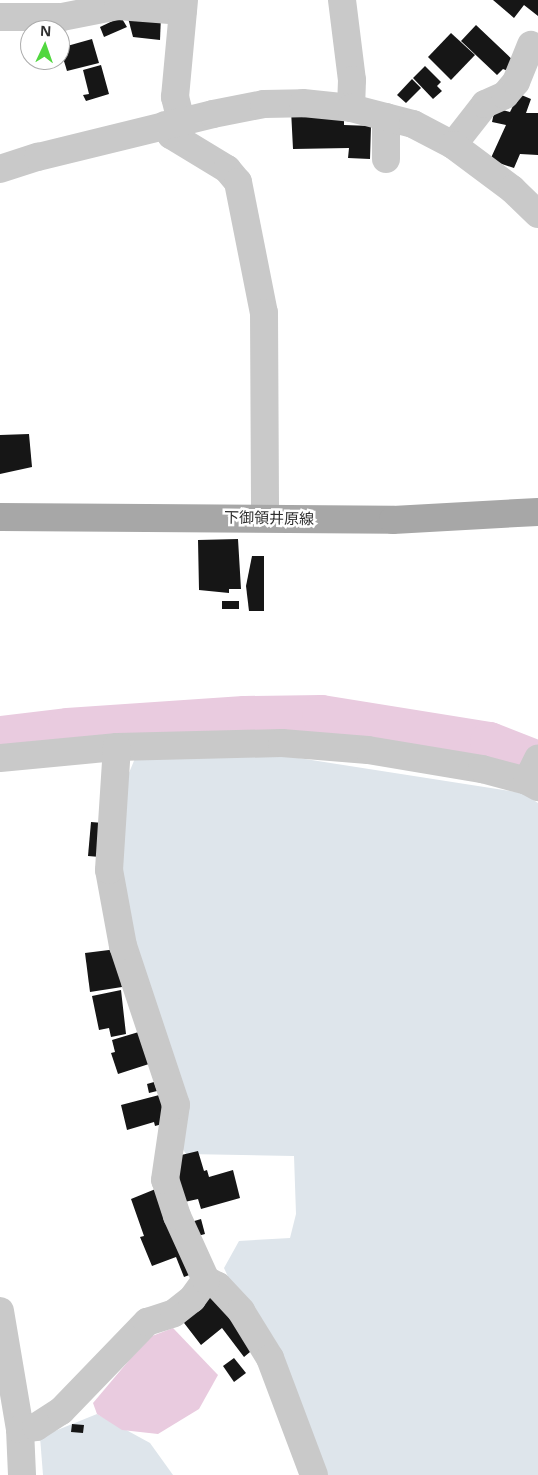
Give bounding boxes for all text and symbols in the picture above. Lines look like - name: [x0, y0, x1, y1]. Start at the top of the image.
- north arrow: [20, 20, 70, 70]
- text: N: [40, 21, 52, 40]
- street label: 下御領井原線: [224, 508, 314, 528]

